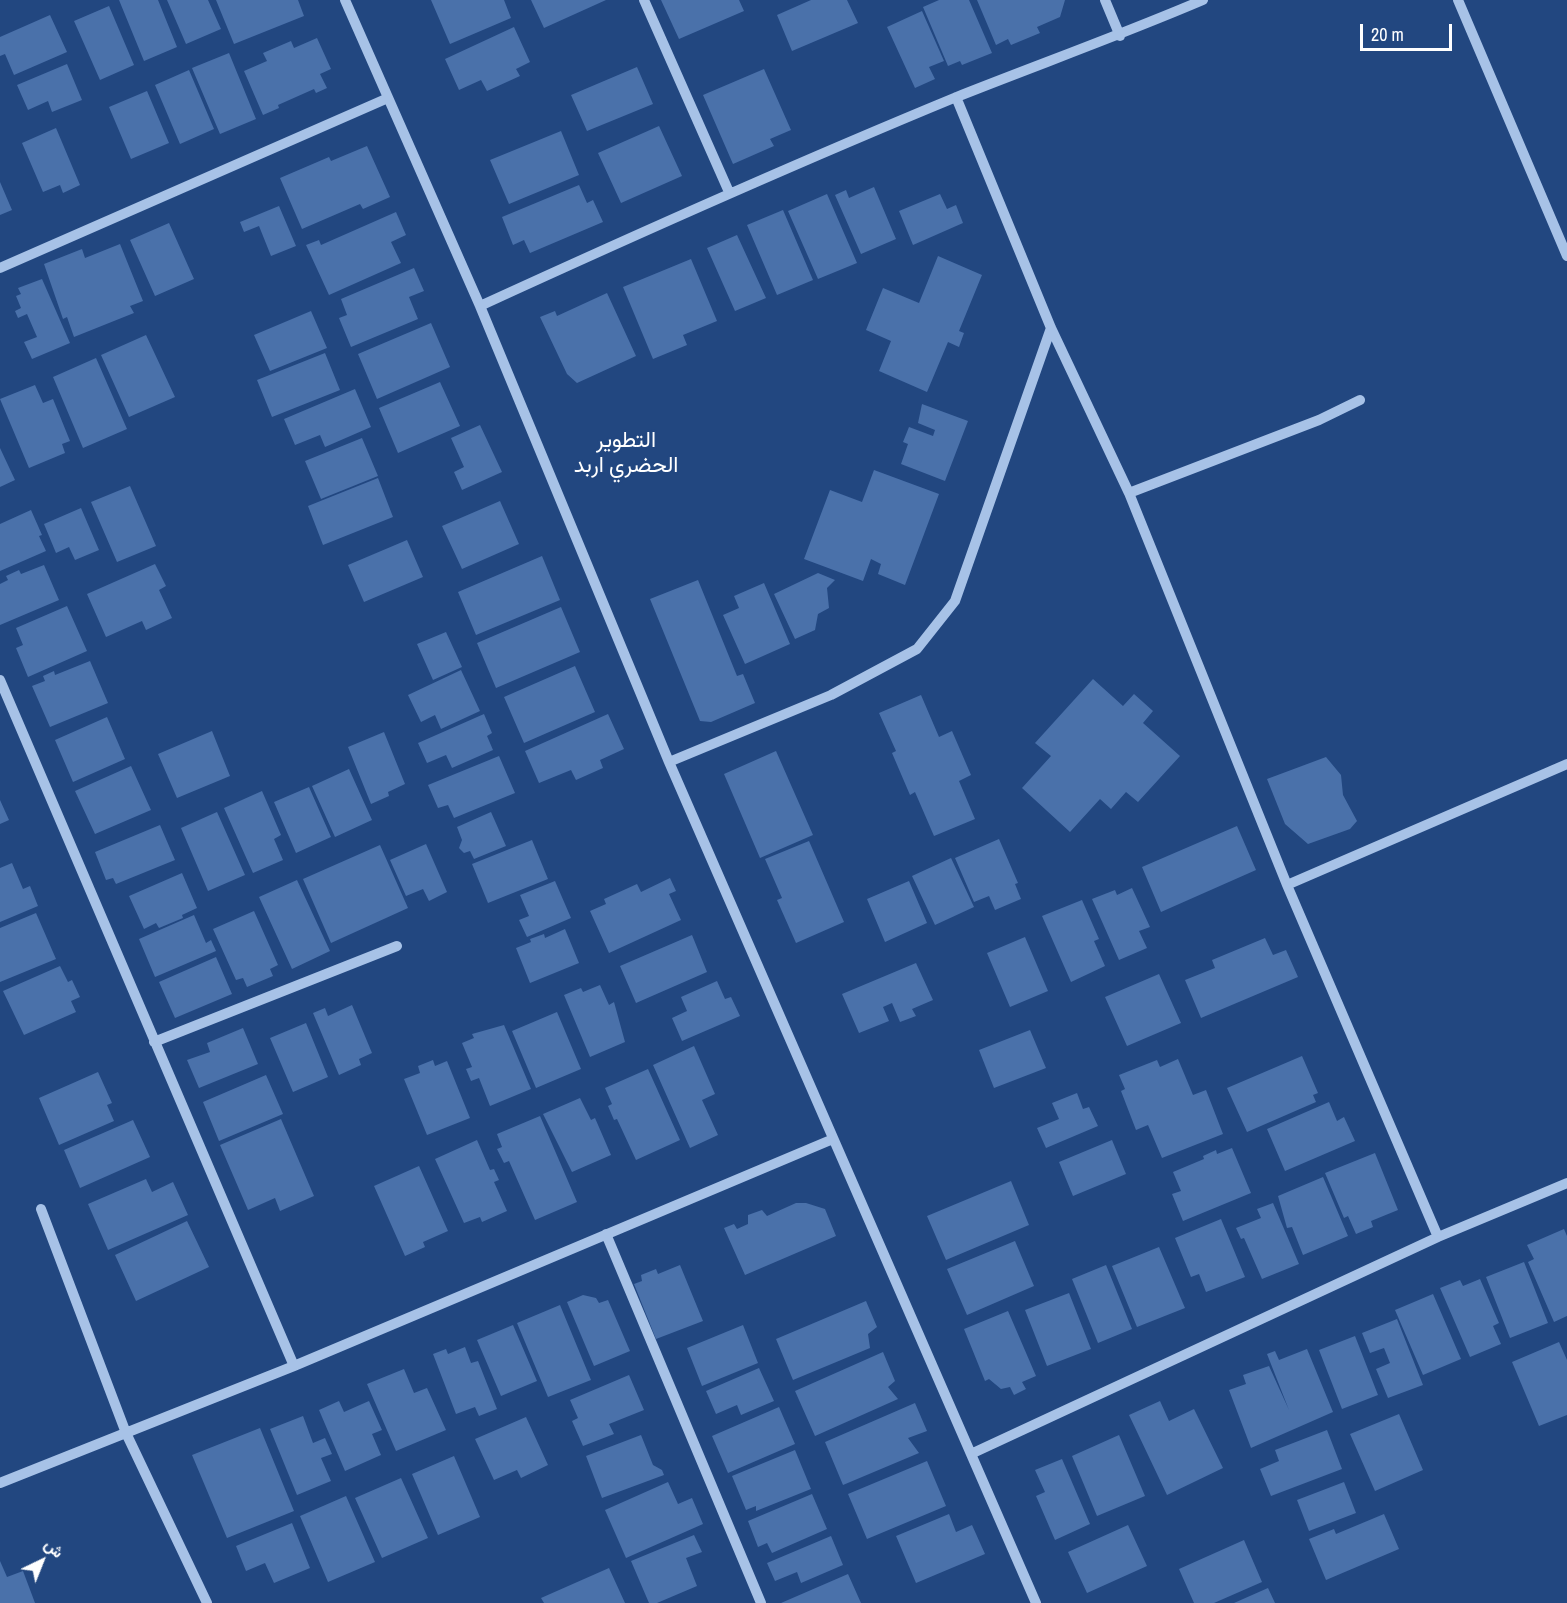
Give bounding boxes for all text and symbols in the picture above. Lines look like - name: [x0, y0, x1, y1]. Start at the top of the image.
- scale bar: [1363, 12, 1454, 50]
- text: 20 m: [1371, 22, 1404, 47]
- district label: التطوير الحضري اربد: [574, 428, 678, 480]
- north arrow: [12, 1531, 72, 1591]
- text: ش: [40, 1533, 69, 1562]

